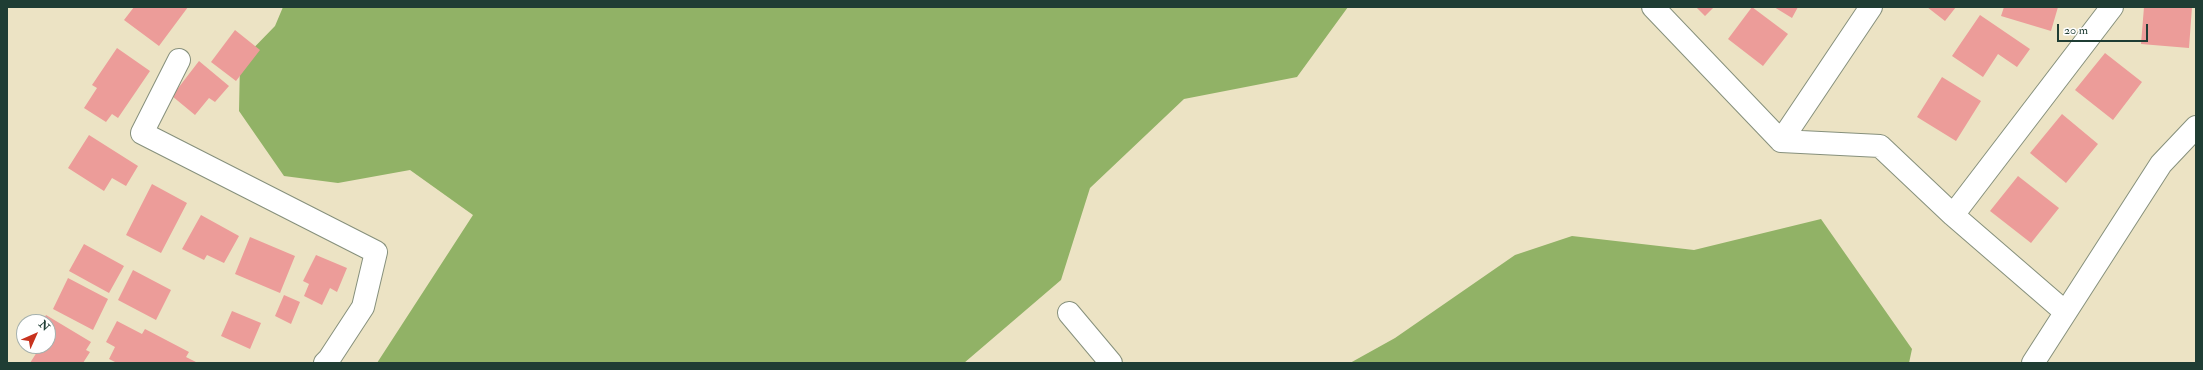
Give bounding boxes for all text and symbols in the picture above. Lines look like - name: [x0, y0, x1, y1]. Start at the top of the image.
- scale bar: [2059, 16, 2150, 42]
- text: 20 m: [2064, 23, 2088, 38]
- north arrow: [16, 314, 56, 354]
- text: N: [36, 318, 52, 334]

